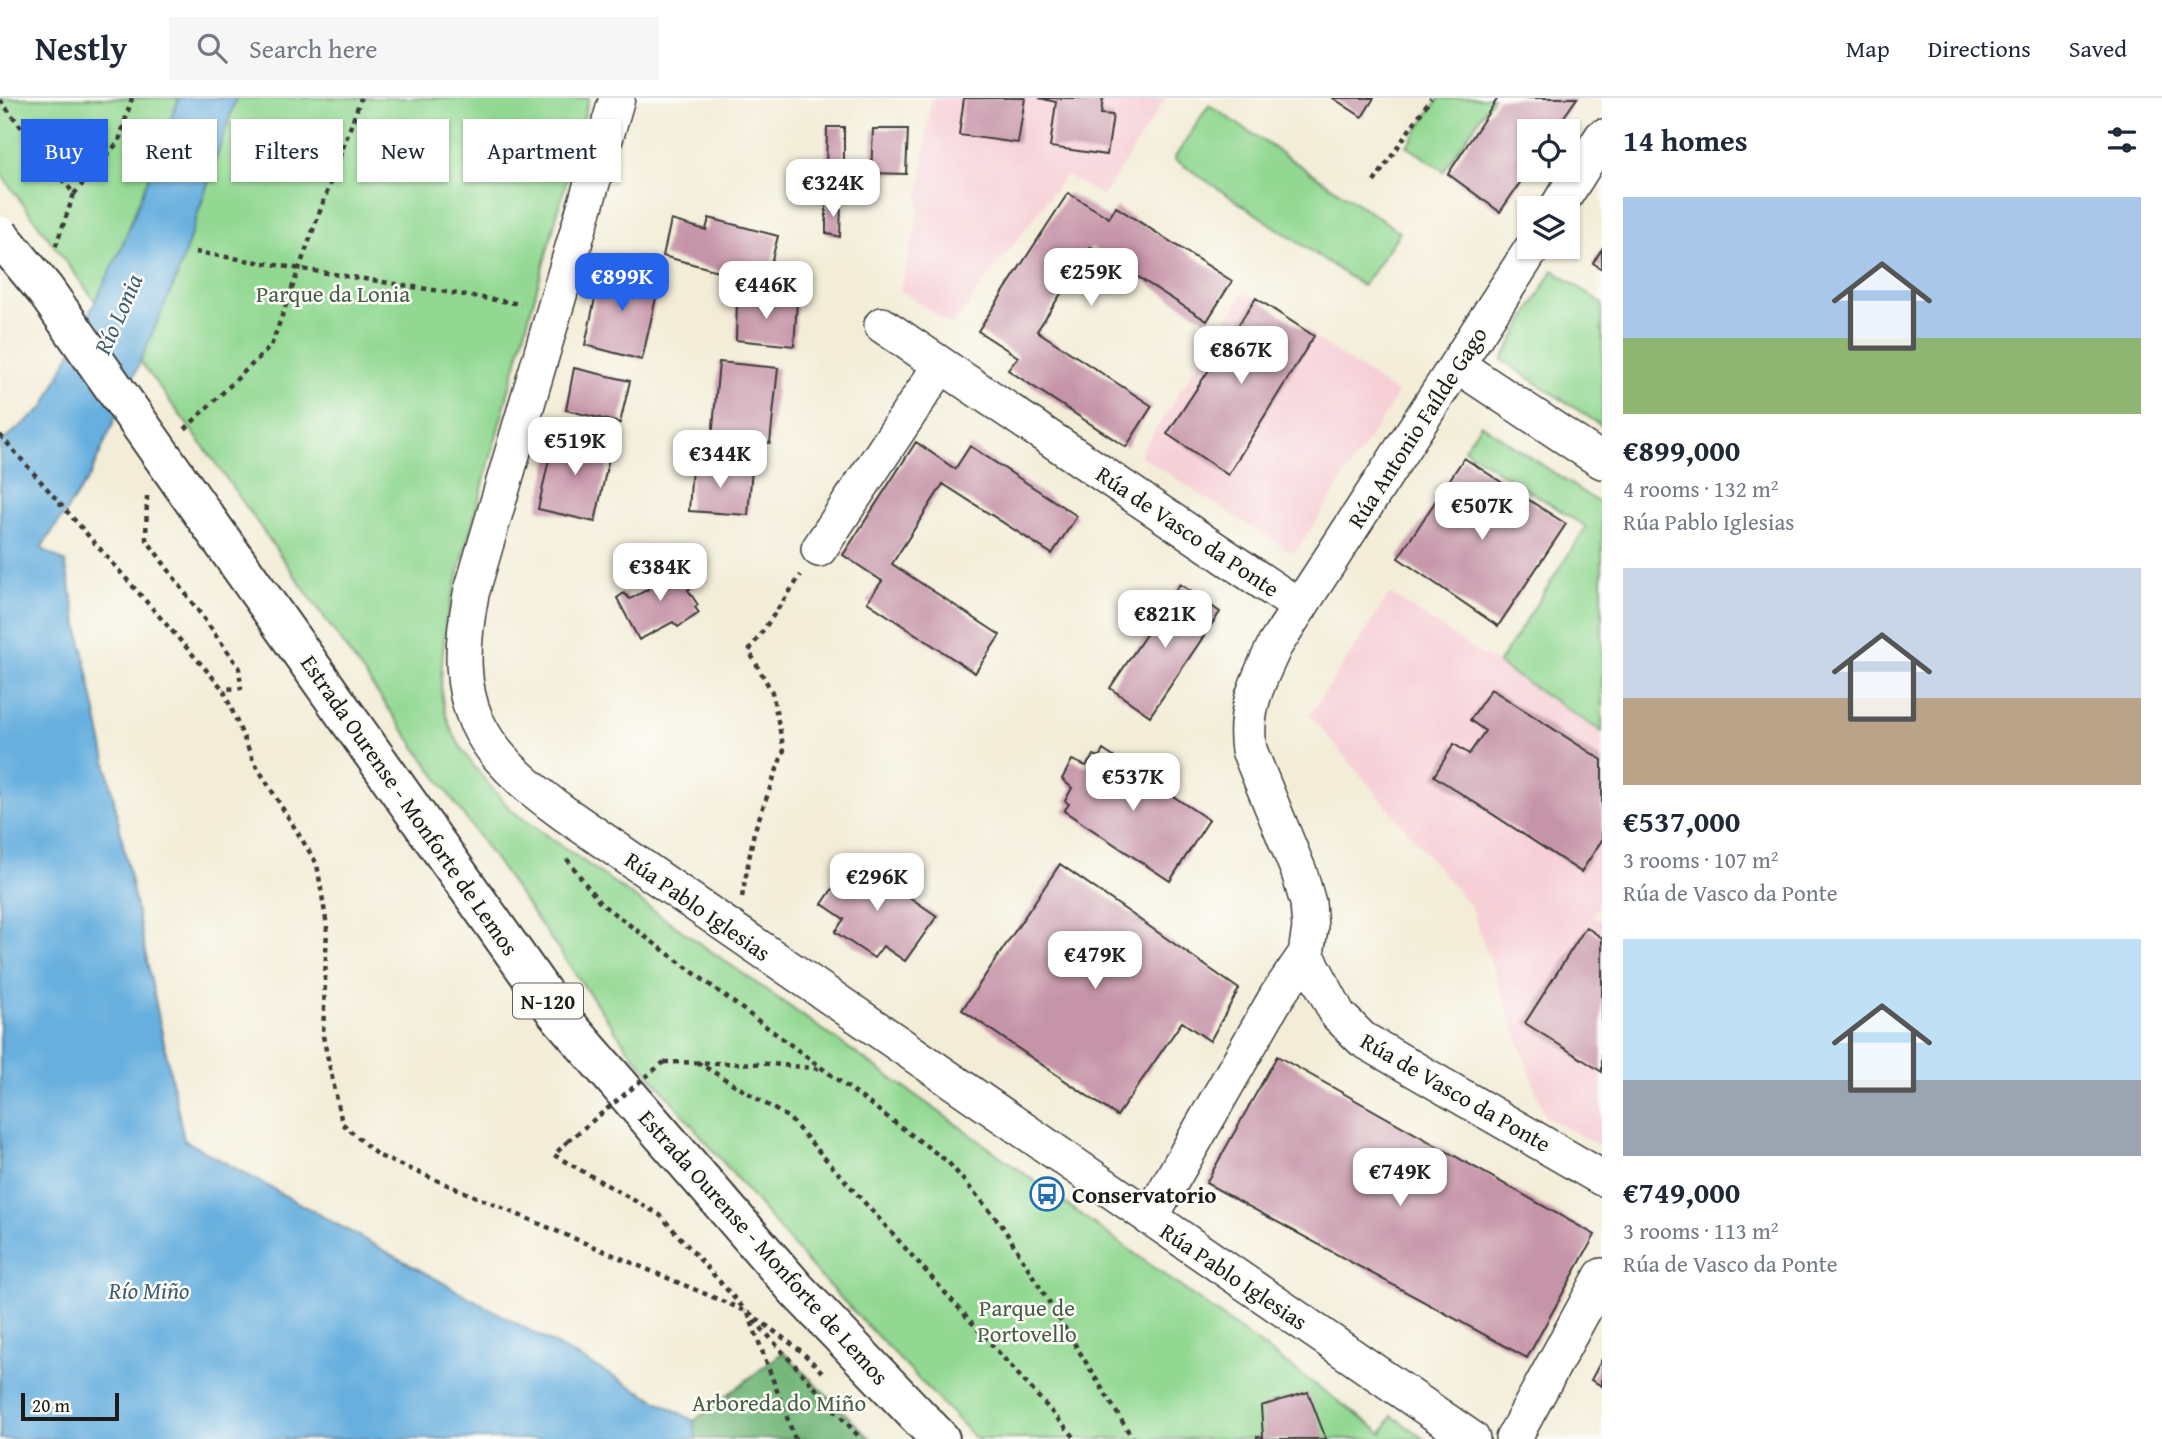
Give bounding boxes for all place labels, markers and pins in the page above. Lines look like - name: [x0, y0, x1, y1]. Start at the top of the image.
- pin: €324K: [784, 159, 882, 219]
- pin: €259K: [1042, 248, 1140, 308]
- pin: €899K: [573, 254, 671, 313]
- pin: €446K: [717, 262, 815, 321]
- pin: €867K: [1192, 327, 1290, 386]
- pin: €519K: [526, 418, 624, 477]
- pin: €344K: [671, 430, 769, 490]
- pin: €507K: [1433, 482, 1531, 542]
- pin: €384K: [611, 544, 709, 603]
- pin: €821K: [1116, 590, 1214, 650]
- pin: €537K: [1084, 754, 1182, 813]
- pin: €296K: [828, 854, 926, 913]
- pin: €479K: [1046, 932, 1144, 991]
- pin: €749K: [1351, 1148, 1449, 1208]
- bus stop icon: Conservatorio: [1028, 1175, 1066, 1213]
- place label: Conservatorio: [1072, 1178, 1217, 1211]

